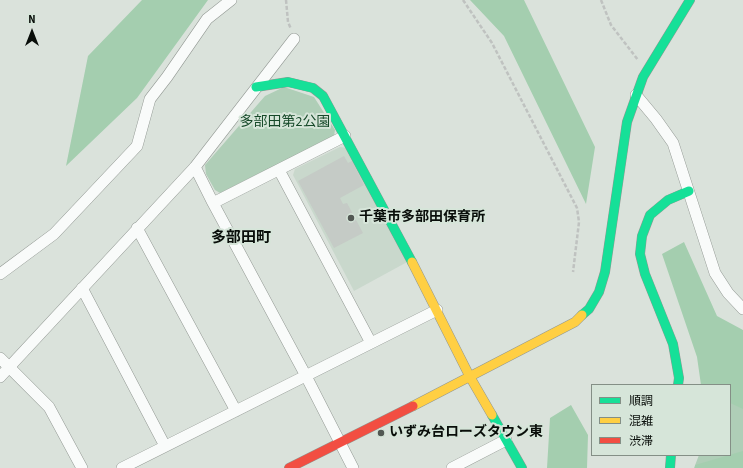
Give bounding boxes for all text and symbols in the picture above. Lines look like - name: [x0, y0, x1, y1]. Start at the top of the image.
- north arrow: [12, 12, 52, 52]
- text: N: [28, 12, 36, 27]
- park label: 多部田第2公園: [240, 115, 330, 131]
- place label: 千葉市多部田保育所: [359, 210, 485, 226]
- marker: 千葉市多部田保育所: [346, 213, 356, 223]
- district label: 多部田町: [211, 230, 271, 248]
- legend: [591, 384, 731, 456]
- text: 順調: [629, 393, 653, 410]
- text: 混雑: [629, 413, 653, 430]
- place label: いずみ台ローズタウン東: [389, 425, 543, 441]
- marker: いずみ台ローズタウン東: [376, 428, 386, 438]
- text: 渋滞: [629, 433, 653, 450]

